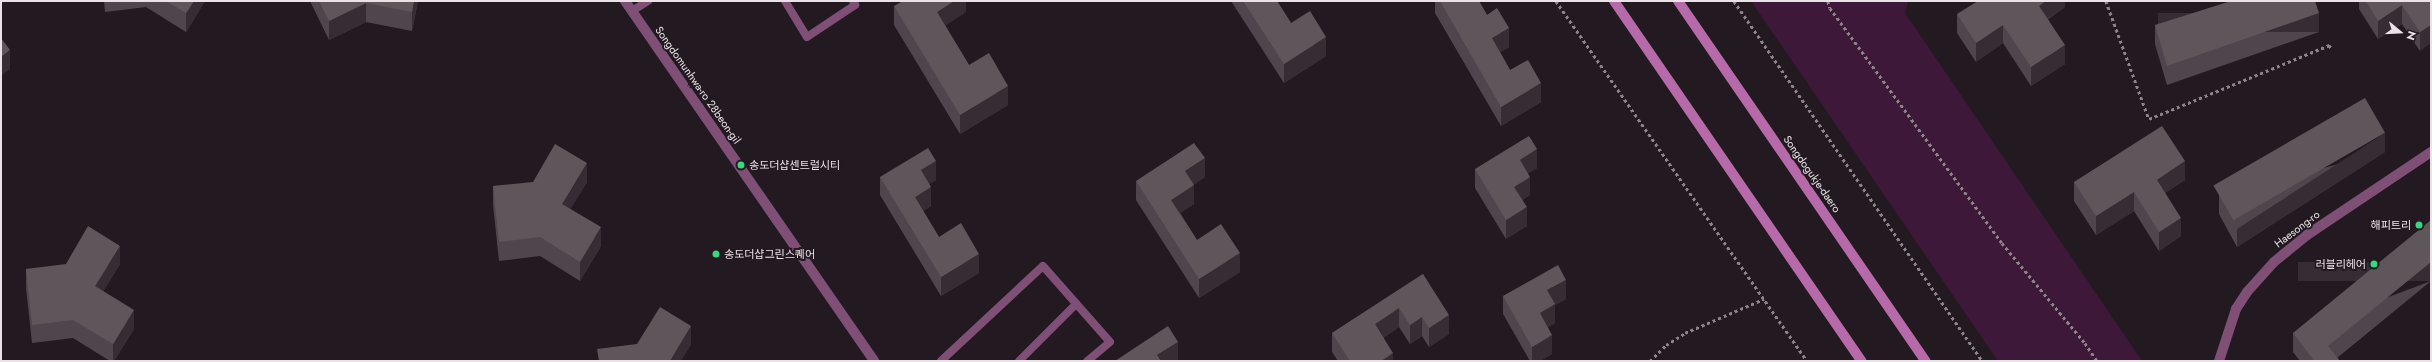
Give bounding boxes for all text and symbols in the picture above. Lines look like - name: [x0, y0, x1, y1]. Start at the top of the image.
- north arrow: [2380, 12, 2420, 52]
- street label: Songdomunhwa-ro 28beon-gil: [652, 24, 744, 146]
- text: N: [2402, 29, 2420, 42]
- street label: Songdogukje-daero: [1781, 133, 1843, 215]
- place label: 송도더샵센트럴시티: [749, 158, 840, 172]
- marker: 송도더샵센트럴시티: [736, 160, 746, 170]
- street label: Haesong-ro: [2272, 208, 2322, 250]
- place label: 해피트리: [2371, 218, 2411, 232]
- marker: 해피트리: [2414, 220, 2424, 230]
- place label: 송도더샵그린스퀘어: [724, 247, 815, 261]
- marker: 송도더샵그린스퀘어: [711, 249, 721, 259]
- place label: 러블리헤어: [2315, 257, 2366, 271]
- marker: 러블리헤어: [2369, 259, 2379, 269]

